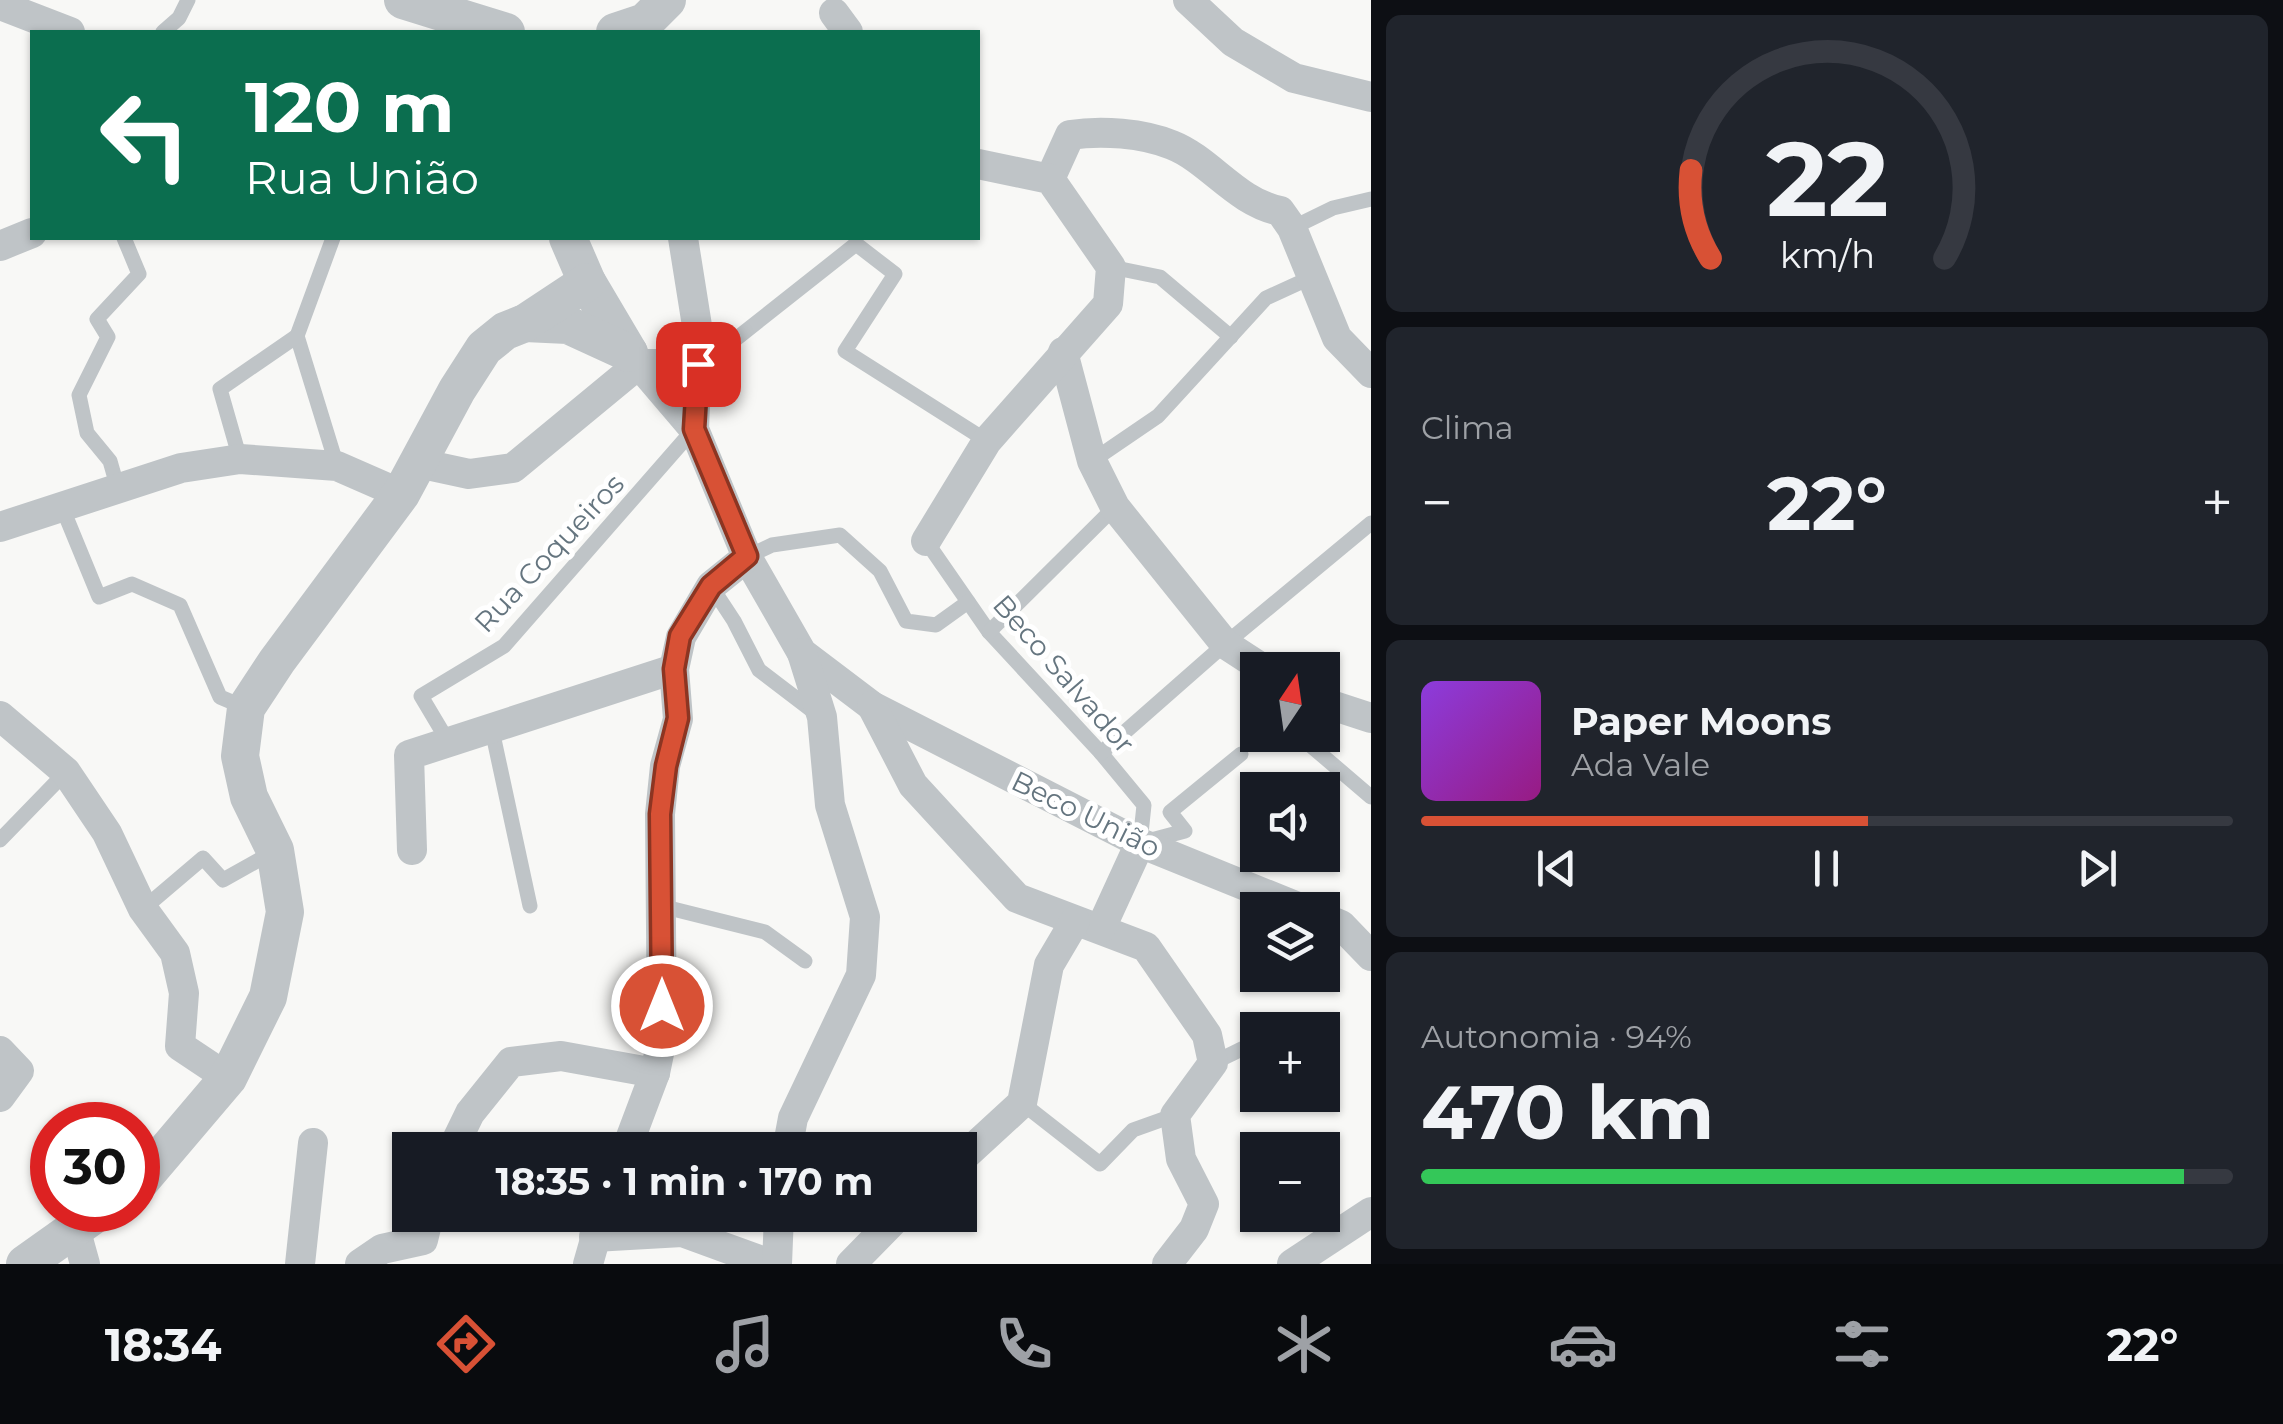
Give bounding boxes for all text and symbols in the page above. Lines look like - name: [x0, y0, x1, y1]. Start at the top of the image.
- text: 120 m: [245, 64, 455, 150]
- icon: left: [80, 70, 210, 200]
- text: 22: [1766, 115, 1888, 242]
- text: Rua União: [245, 150, 479, 205]
- text: km/h: [1779, 233, 1875, 277]
- pin: [656, 322, 741, 407]
- icon: arrive: [671, 337, 726, 392]
- text: Clima: [1421, 408, 1514, 447]
- text: 22°: [1767, 457, 1887, 549]
- street label: Rua Coqueiros: [467, 467, 631, 639]
- text: −: [1421, 469, 1453, 536]
- text: +: [2201, 469, 2233, 536]
- street label: Beco Salvador: [986, 588, 1142, 760]
- north arrow: [1240, 652, 1340, 752]
- map controls: [1240, 652, 1340, 1232]
- text: Paper Moons: [1571, 698, 1832, 745]
- text: Ada Vale: [1571, 745, 1710, 784]
- street label: Beco União: [1006, 763, 1166, 865]
- button: sound: [1240, 772, 1340, 872]
- icon: previous: [1529, 841, 1584, 896]
- icon: pause: [1799, 841, 1854, 896]
- icon: next: [2070, 841, 2125, 896]
- button: layers: [1240, 892, 1340, 992]
- position arrow: [610, 954, 714, 1058]
- button: +: [1240, 1012, 1340, 1112]
- text: Autonomia · 94%: [1421, 1017, 1692, 1056]
- text: 470 km: [1421, 1066, 1714, 1158]
- speed limit sign: 30: [30, 1102, 160, 1232]
- button: −: [1240, 1132, 1340, 1232]
- text: 18:35 · 1 min · 170 m: [496, 1158, 873, 1205]
- icon: directions: [431, 1309, 501, 1379]
- icon: music: [710, 1309, 780, 1379]
- icon: phone: [989, 1309, 1059, 1379]
- icon: climate: [1269, 1309, 1339, 1379]
- icon: car: [1548, 1309, 1618, 1379]
- icon: filters: [1827, 1309, 1897, 1379]
- text: 18:34: [105, 1317, 221, 1372]
- text: 22°: [2106, 1317, 2178, 1372]

